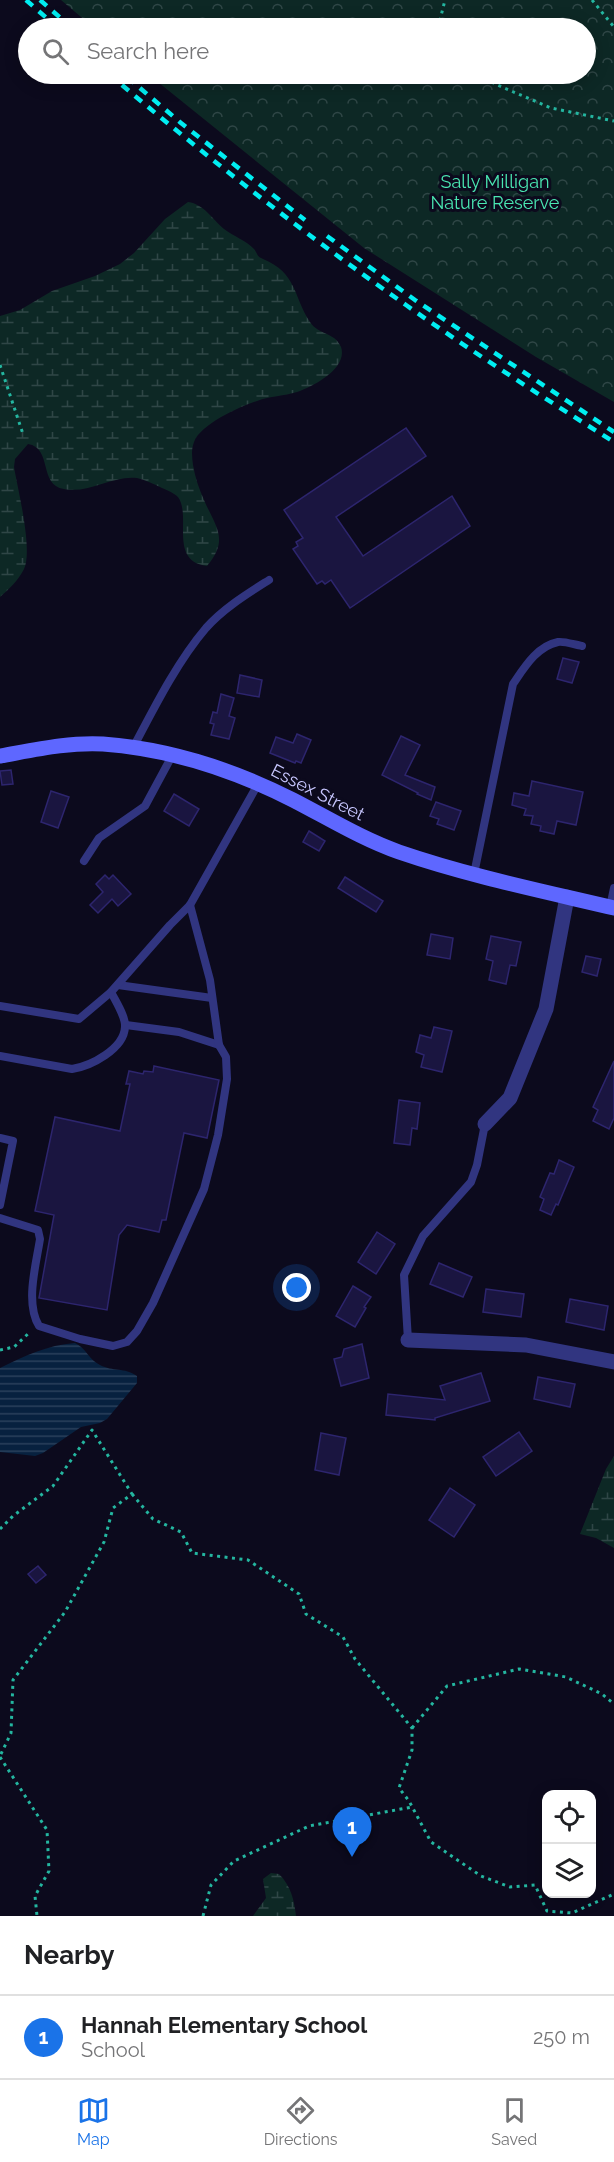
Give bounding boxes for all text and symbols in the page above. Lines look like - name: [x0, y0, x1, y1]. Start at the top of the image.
- search box: [18, 18, 596, 84]
- icon: search: [39, 35, 72, 68]
- text: Search here: [87, 38, 209, 64]
- park label: Sally Milligan Nature Reserve: [431, 171, 560, 213]
- street label: Essex Street: [268, 759, 368, 825]
- your location: [282, 1273, 311, 1302]
- map controls: [542, 1790, 596, 1898]
- button: locate: [542, 1790, 596, 1844]
- pin: 1: [332, 1808, 372, 1857]
- button: layers: [542, 1844, 596, 1898]
- text: Nearby: [24, 1940, 114, 1970]
- text: Hannah Elementary School: [81, 2012, 367, 2038]
- text: 1: [39, 2025, 48, 2049]
- text: 250 m: [533, 2025, 590, 2049]
- text: School: [81, 2038, 145, 2062]
- tab: Map: [77, 2094, 110, 2149]
- tab: Directions: [264, 2094, 338, 2149]
- tab: Saved: [491, 2094, 537, 2149]

